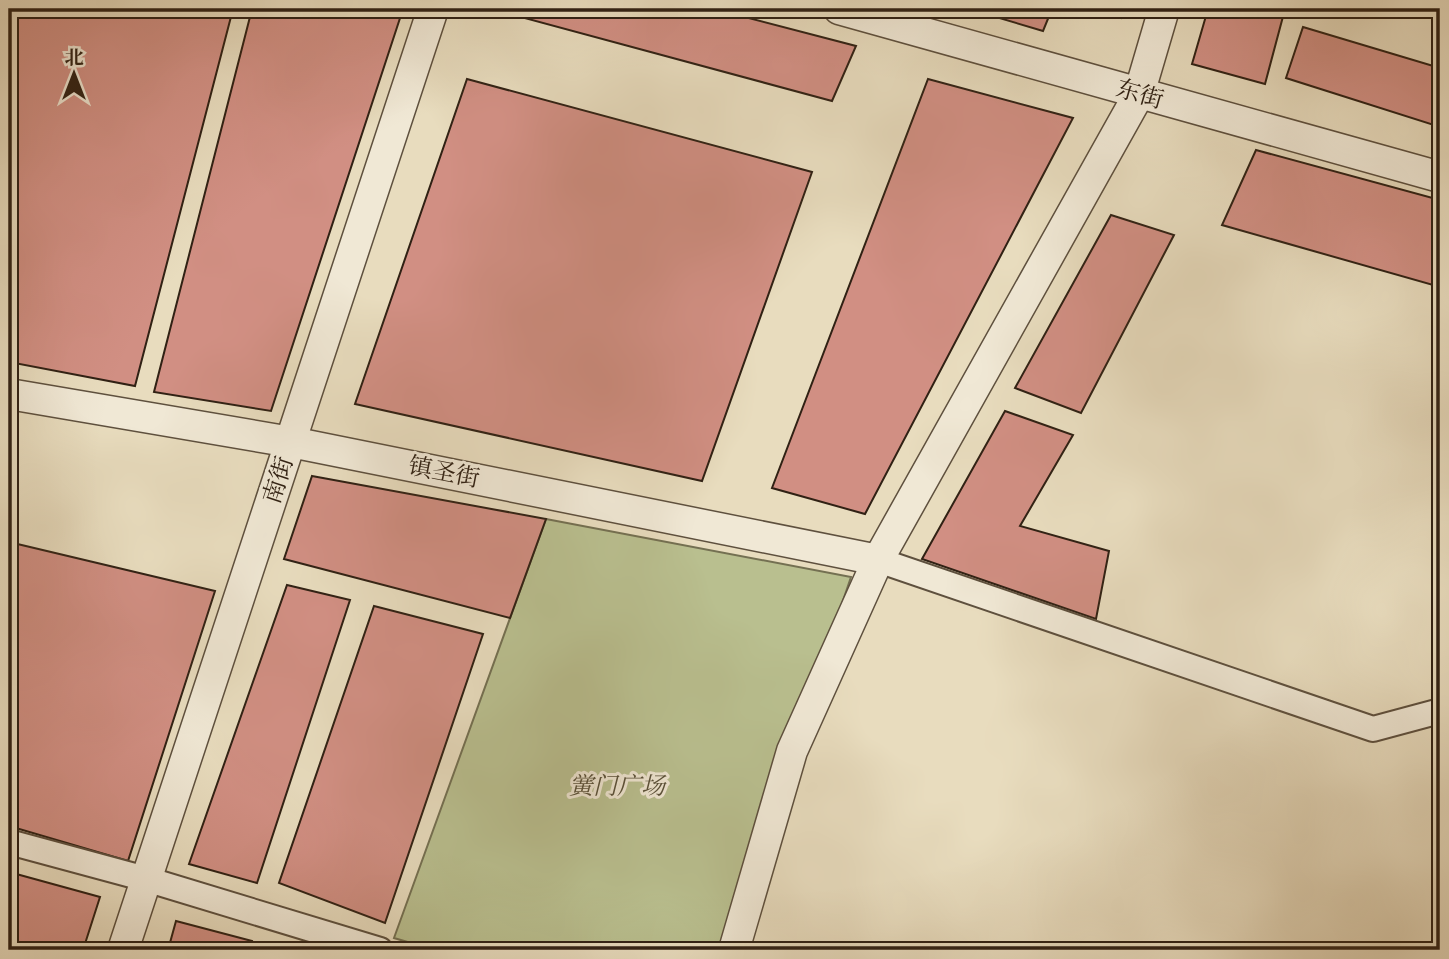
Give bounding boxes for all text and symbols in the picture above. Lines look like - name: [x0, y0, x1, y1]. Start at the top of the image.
- north arrow: [38, 38, 108, 108]
- text: 北: [64, 46, 84, 70]
- street label: 东街: [1113, 74, 1167, 116]
- street label: 镇圣街: [406, 451, 482, 495]
- street label: 南街: [257, 453, 301, 508]
- park label: 黉门广场: [569, 772, 667, 802]

